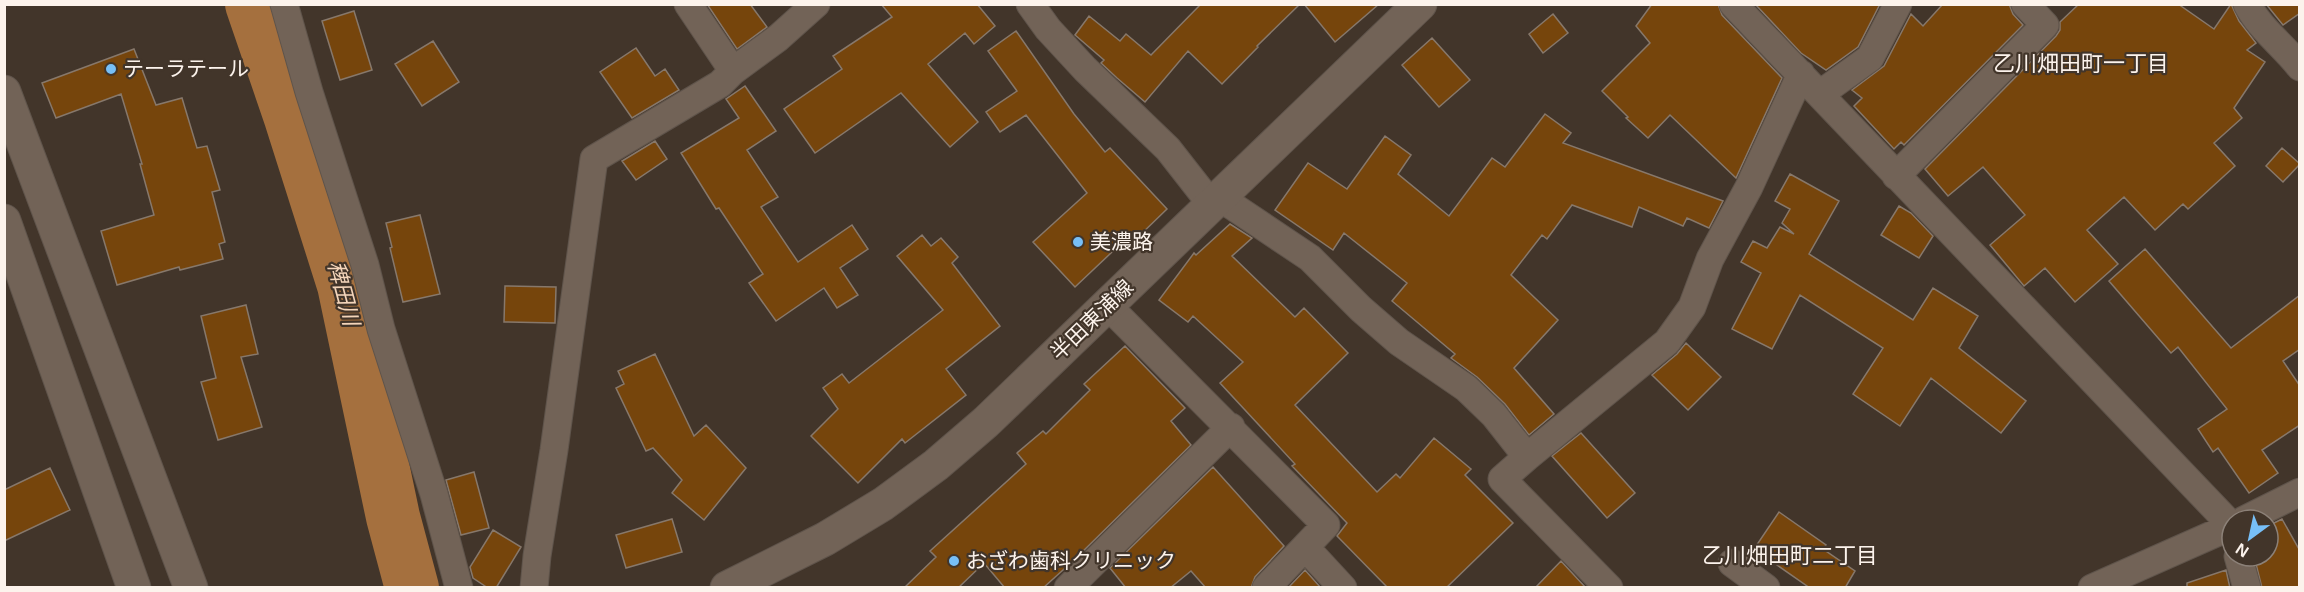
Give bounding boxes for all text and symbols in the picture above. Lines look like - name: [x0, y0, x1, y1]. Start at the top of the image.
- district label: 乙川畑田町一丁目: [1993, 51, 2169, 76]
- place label: テーラテール: [123, 57, 249, 80]
- marker: テーラテール: [104, 62, 118, 76]
- place label: 美濃路: [1090, 230, 1153, 253]
- marker: 美濃路: [1071, 235, 1085, 249]
- water label: 稗田川: [323, 258, 365, 330]
- street label: 半田東浦線: [1046, 275, 1137, 364]
- north arrow: [2220, 508, 2280, 568]
- text: N: [2233, 540, 2252, 560]
- district label: 乙川畑田町二丁目: [1702, 543, 1878, 568]
- place label: おざわ歯科クリニック: [966, 549, 1176, 572]
- marker: おざわ歯科クリニック: [947, 554, 961, 568]

